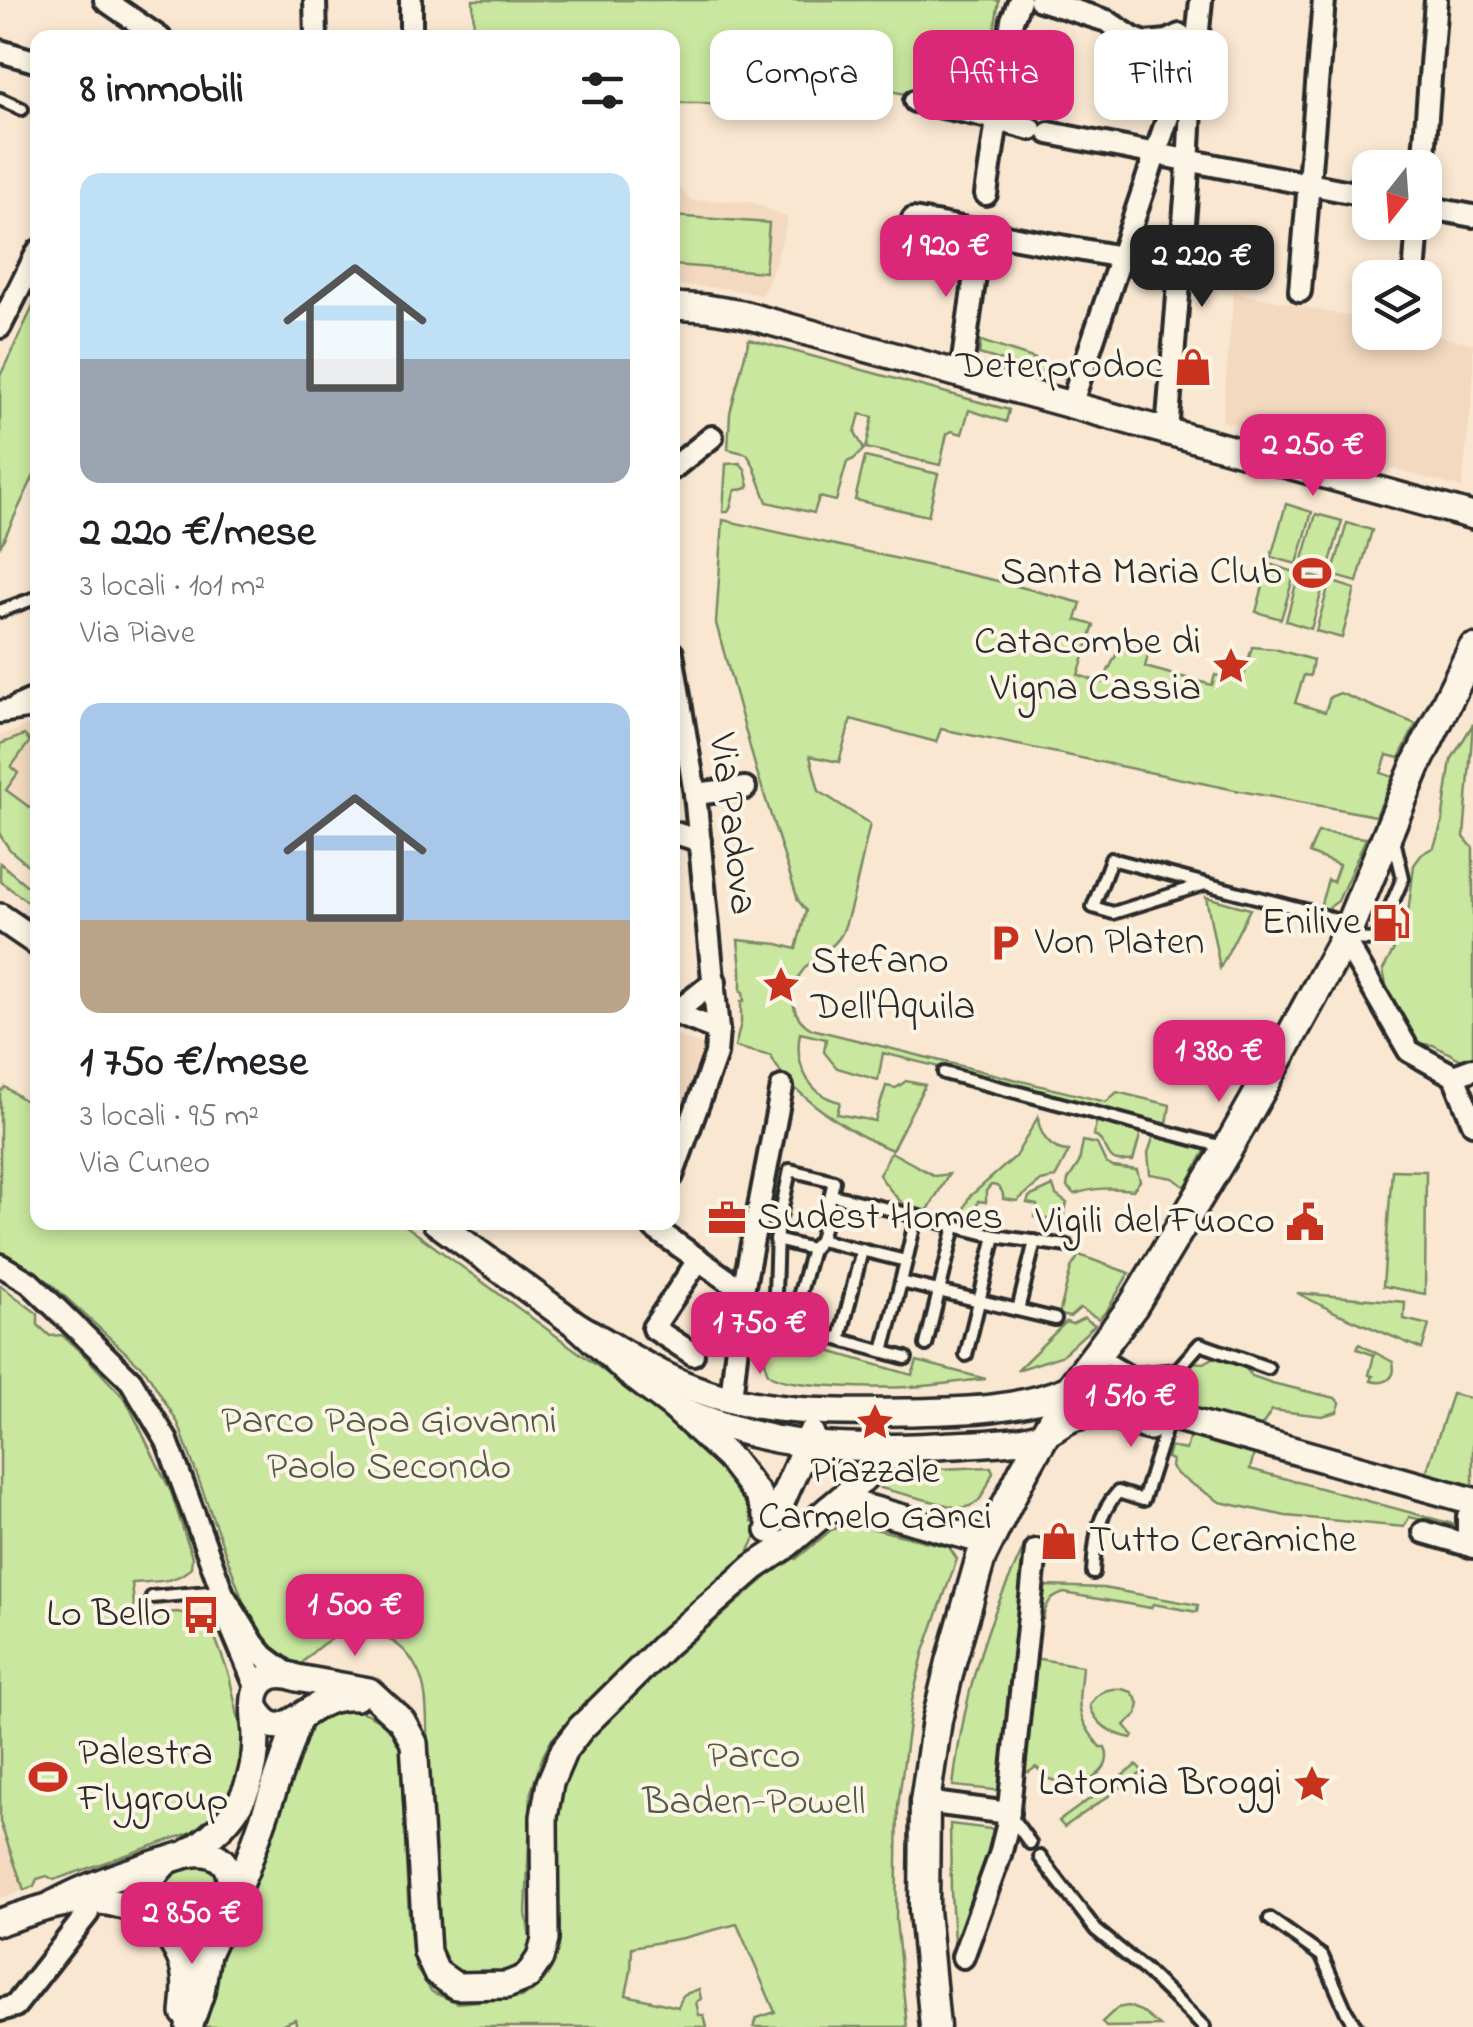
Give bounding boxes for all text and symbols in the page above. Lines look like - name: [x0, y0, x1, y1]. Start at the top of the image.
- chip: Compra: [710, 30, 893, 120]
- chip: Affitta: [913, 30, 1074, 120]
- chip: Filtri: [1094, 30, 1228, 120]
- text: 8 immobili: [80, 60, 244, 121]
- icon: filters: [575, 63, 630, 118]
- north arrow: [1352, 150, 1442, 240]
- map controls: [1352, 150, 1442, 350]
- pin: 1 920 €: [854, 215, 1038, 300]
- text: 1 920 €: [902, 224, 990, 271]
- pin: 2 220 €: [1110, 225, 1294, 310]
- text: 2 220 €: [1152, 234, 1252, 281]
- icon: home: [265, 238, 445, 418]
- button: layers: [1352, 260, 1442, 350]
- place label: Deterprodoc: [955, 338, 1163, 397]
- shop icon: Deterprodoc: [1172, 346, 1214, 388]
- pin: 2 250 €: [1221, 414, 1405, 499]
- text: 2 250 €: [1262, 423, 1364, 470]
- text: 2 220 €/mese: [80, 503, 316, 564]
- place label: Santa Maria Club: [1000, 544, 1282, 603]
- sports icon: Santa Maria Club: [1291, 552, 1333, 594]
- text: 3 locali · 101 m²: [80, 564, 265, 611]
- text: Via Piave: [80, 611, 195, 658]
- place label: Catacombe di Vigna Cassia: [974, 614, 1201, 719]
- place icon: Catacombe di Vigna Cassia: [1210, 645, 1252, 687]
- street label: Via Padova: [690, 729, 771, 918]
- icon: home: [265, 768, 445, 948]
- place label: Enilive: [1261, 894, 1361, 953]
- fuel station icon: Enilive: [1370, 902, 1412, 944]
- place label: Von Platen: [1034, 914, 1204, 973]
- parking icon: Von Platen: [984, 922, 1026, 964]
- place label: Stefano Dell'Aquila: [810, 933, 975, 1038]
- place icon: Stefano Dell'Aquila: [760, 964, 802, 1006]
- pin: 1 380 €: [1127, 1020, 1311, 1105]
- text: 1 380 €: [1175, 1029, 1263, 1076]
- text: 1 750 €/mese: [80, 1033, 308, 1094]
- text: 3 locali · 95 m²: [80, 1094, 259, 1141]
- text: Via Cuneo: [80, 1141, 210, 1188]
- place label: Sudest Homes: [757, 1189, 1003, 1248]
- place label: Vigili del Fuoco: [1035, 1193, 1275, 1252]
- office icon: Sudest Homes: [706, 1197, 748, 1239]
- public building icon: Vigili del Fuoco: [1284, 1201, 1326, 1243]
- pin: 1 750 €: [668, 1292, 852, 1377]
- text: 1 750 €: [713, 1301, 807, 1348]
- pin: 1 510 €: [1039, 1365, 1223, 1450]
- text: 1 510 €: [1086, 1374, 1176, 1421]
- park label: Parco Papa Giovanni Paolo Secondo: [221, 1393, 557, 1498]
- place icon: Piazzale Carmelo Ganci: [854, 1401, 896, 1443]
- place label: Piazzale Carmelo Ganci: [758, 1443, 992, 1548]
- place label: Tutto Ceramiche: [1089, 1512, 1357, 1571]
- shop icon: Tutto Ceramiche: [1038, 1520, 1080, 1562]
- pin: 1 500 €: [263, 1574, 447, 1659]
- text: 1 500 €: [308, 1583, 402, 1630]
- place label: Lo Bello: [46, 1586, 171, 1645]
- bus stop icon: Lo Bello: [180, 1594, 222, 1636]
- place label: Palestra Flygroup: [77, 1725, 229, 1830]
- park label: Parco Baden-Powell: [642, 1728, 865, 1833]
- place label: Latomia Broggi: [1038, 1755, 1282, 1814]
- sports icon: Palestra Flygroup: [27, 1756, 69, 1798]
- place icon: Latomia Broggi: [1291, 1763, 1333, 1805]
- pin: 2 850 €: [100, 1882, 284, 1967]
- text: 2 850 €: [143, 1891, 241, 1938]

